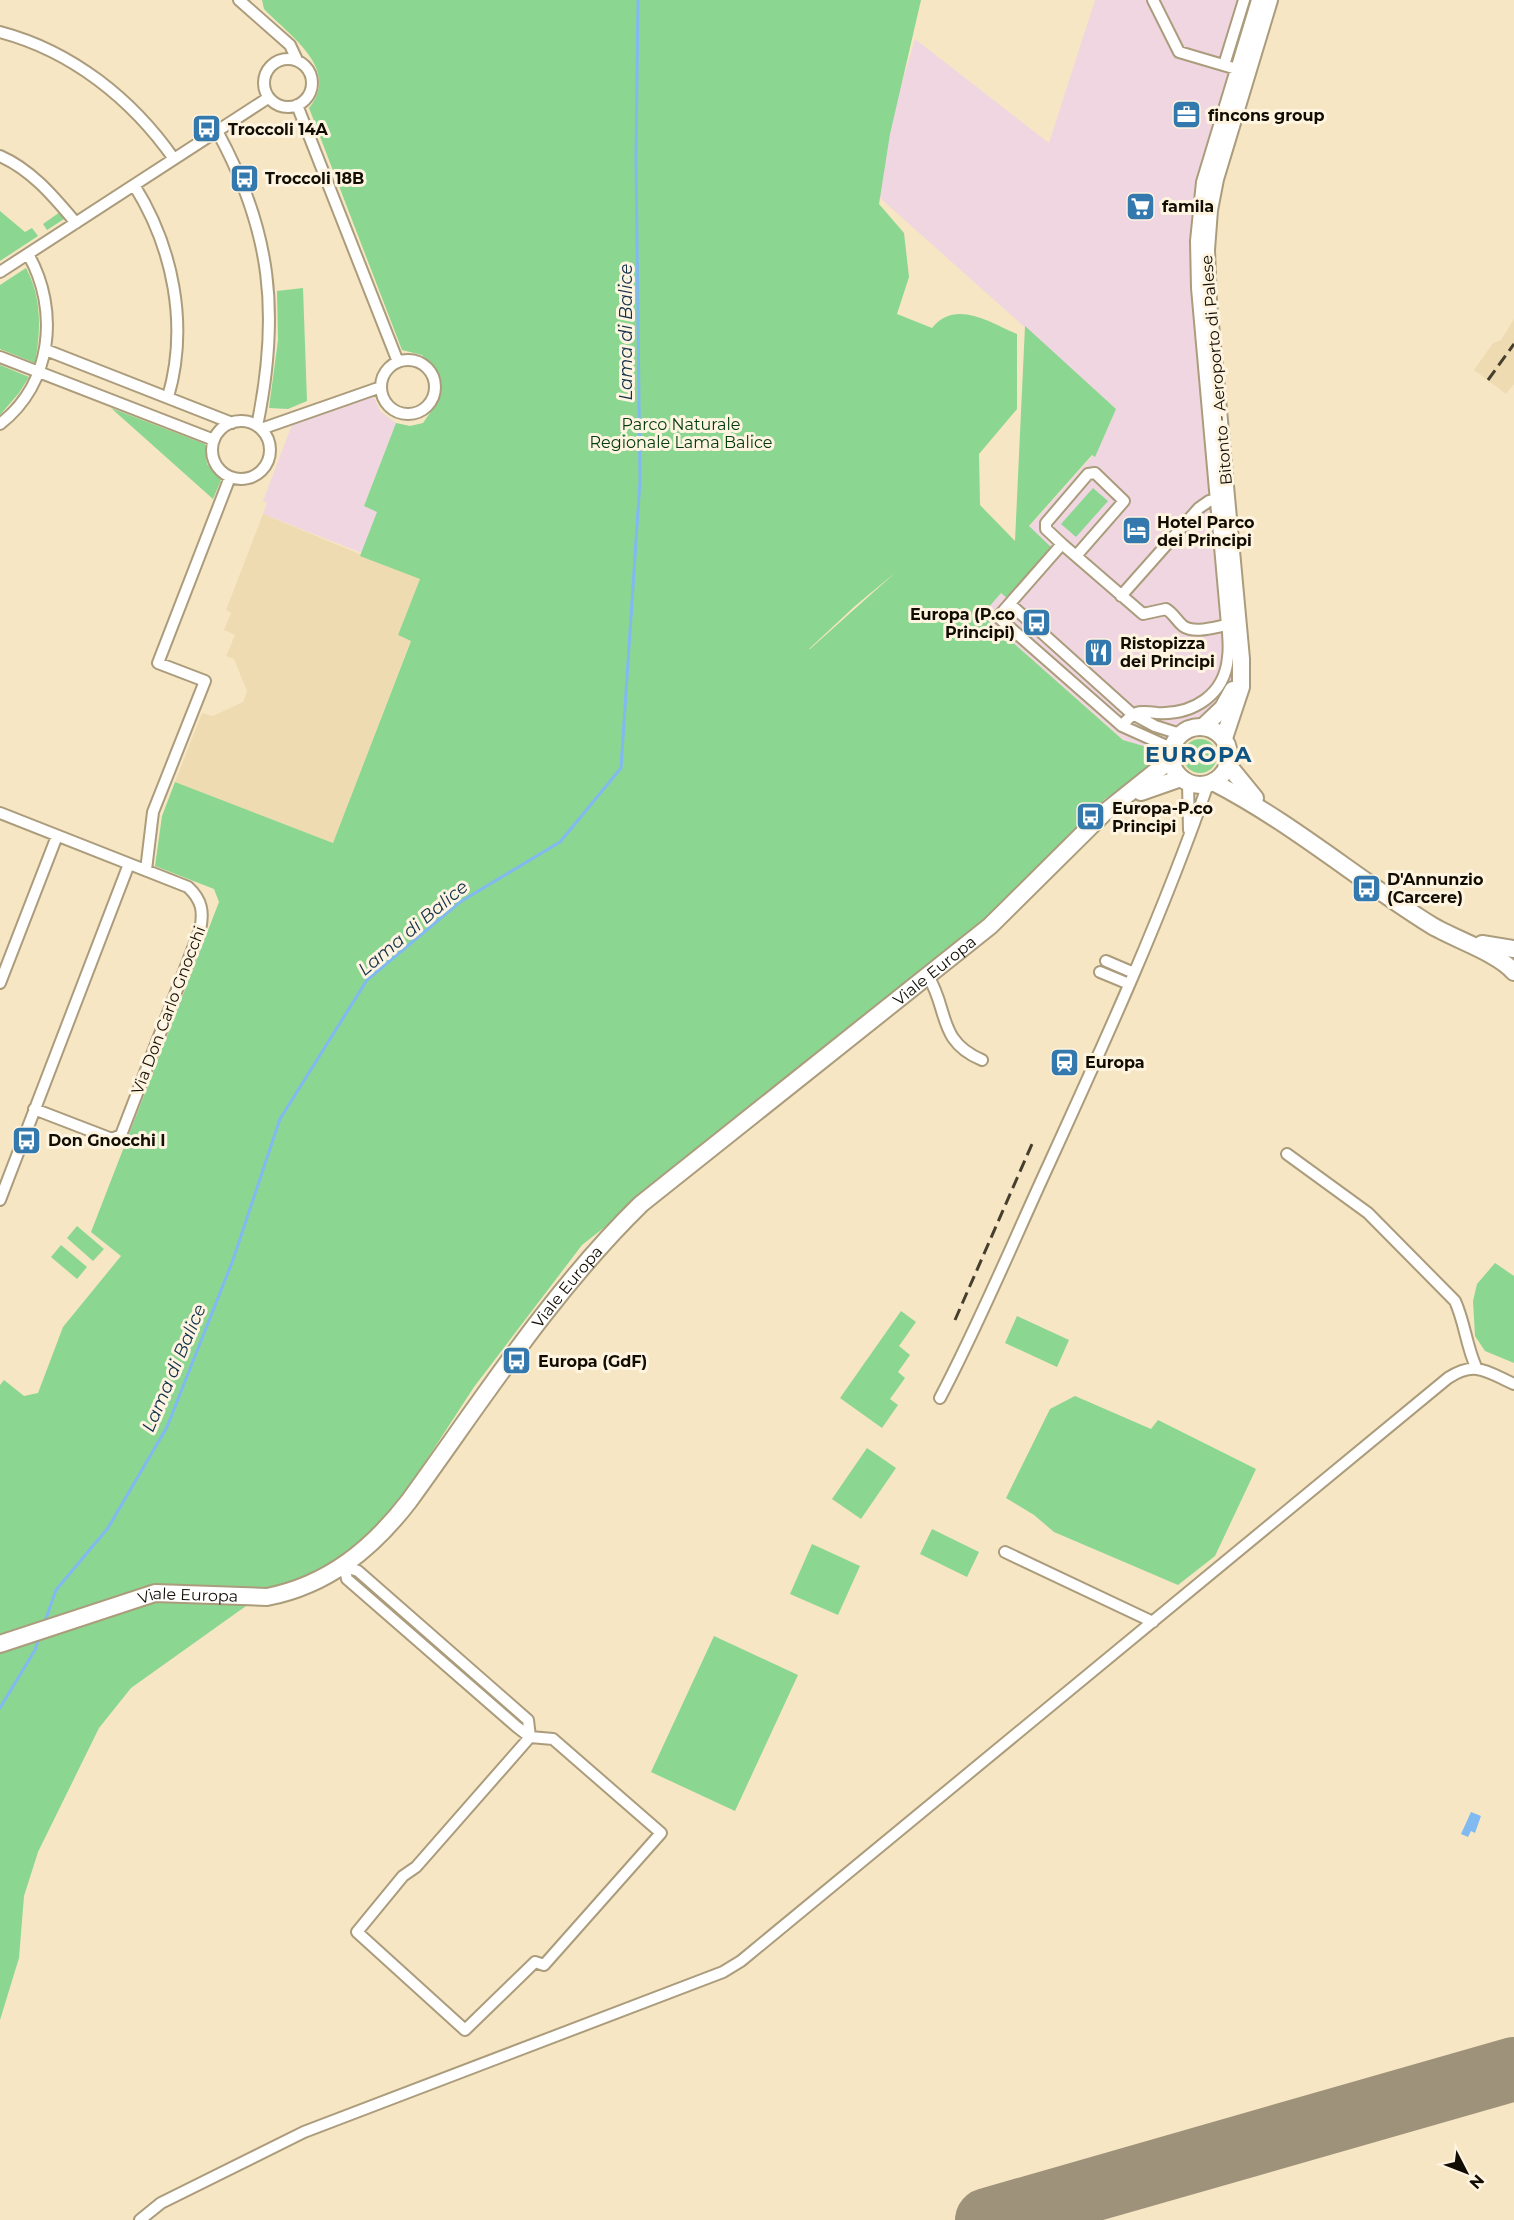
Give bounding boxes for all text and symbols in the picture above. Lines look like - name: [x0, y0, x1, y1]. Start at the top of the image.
- office icon: fincons group: [1171, 99, 1203, 131]
- place label: fincons group: [1208, 106, 1325, 125]
- bus stop icon: Troccoli 14A: [191, 113, 223, 145]
- place label: Troccoli 14A: [228, 120, 329, 139]
- bus stop icon: Troccoli 18B: [228, 162, 260, 194]
- place label: Troccoli 18B: [265, 169, 364, 188]
- supermarket icon: famila: [1125, 190, 1157, 222]
- place label: famila: [1162, 197, 1214, 216]
- street label: Bitonto - Aeroporto di Palese: [1197, 254, 1236, 486]
- water label: Lama di Balice: [615, 264, 637, 400]
- park label: Parco Naturale Regionale Lama Balice: [589, 415, 773, 452]
- place label: Hotel Parco dei Principi: [1157, 513, 1254, 550]
- hotel icon: Hotel Parco dei Principi: [1120, 515, 1152, 547]
- place label: Europa (P.co Principi): [910, 605, 1015, 642]
- bus stop icon: Europa (P.co Principi): [1020, 607, 1052, 639]
- place label: Ristopizza dei Principi: [1120, 634, 1215, 671]
- restaurant icon: Ristopizza dei Principi: [1083, 636, 1115, 668]
- district label: EUROPA: [1145, 741, 1253, 768]
- place label: Europa-P.co Principi: [1112, 799, 1213, 836]
- bus stop icon: Europa-P.co Principi: [1075, 801, 1107, 833]
- place label: D'Annunzio (Carcere): [1387, 870, 1483, 907]
- bus stop icon: D'Annunzio (Carcere): [1350, 872, 1382, 904]
- water label: Lama di Balice: [354, 876, 473, 980]
- street label: Via Don Carlo Gnocchi: [128, 923, 209, 1097]
- street label: Viale Europa: [889, 932, 980, 1010]
- station icon: Europa: [1048, 1046, 1080, 1078]
- place label: Europa: [1085, 1053, 1145, 1072]
- bus stop icon: Don Gnocchi I: [11, 1124, 43, 1156]
- place label: Don Gnocchi I: [48, 1131, 166, 1150]
- street label: Viale Europa: [528, 1242, 607, 1332]
- water label: Lama di Balice: [137, 1301, 211, 1435]
- bus stop icon: Europa (GdF): [501, 1345, 533, 1377]
- place label: Europa (GdF): [538, 1352, 647, 1371]
- street label: Viale Europa: [136, 1584, 238, 1608]
- north arrow: [1436, 2142, 1496, 2202]
- text: N: [1465, 2171, 1488, 2193]

